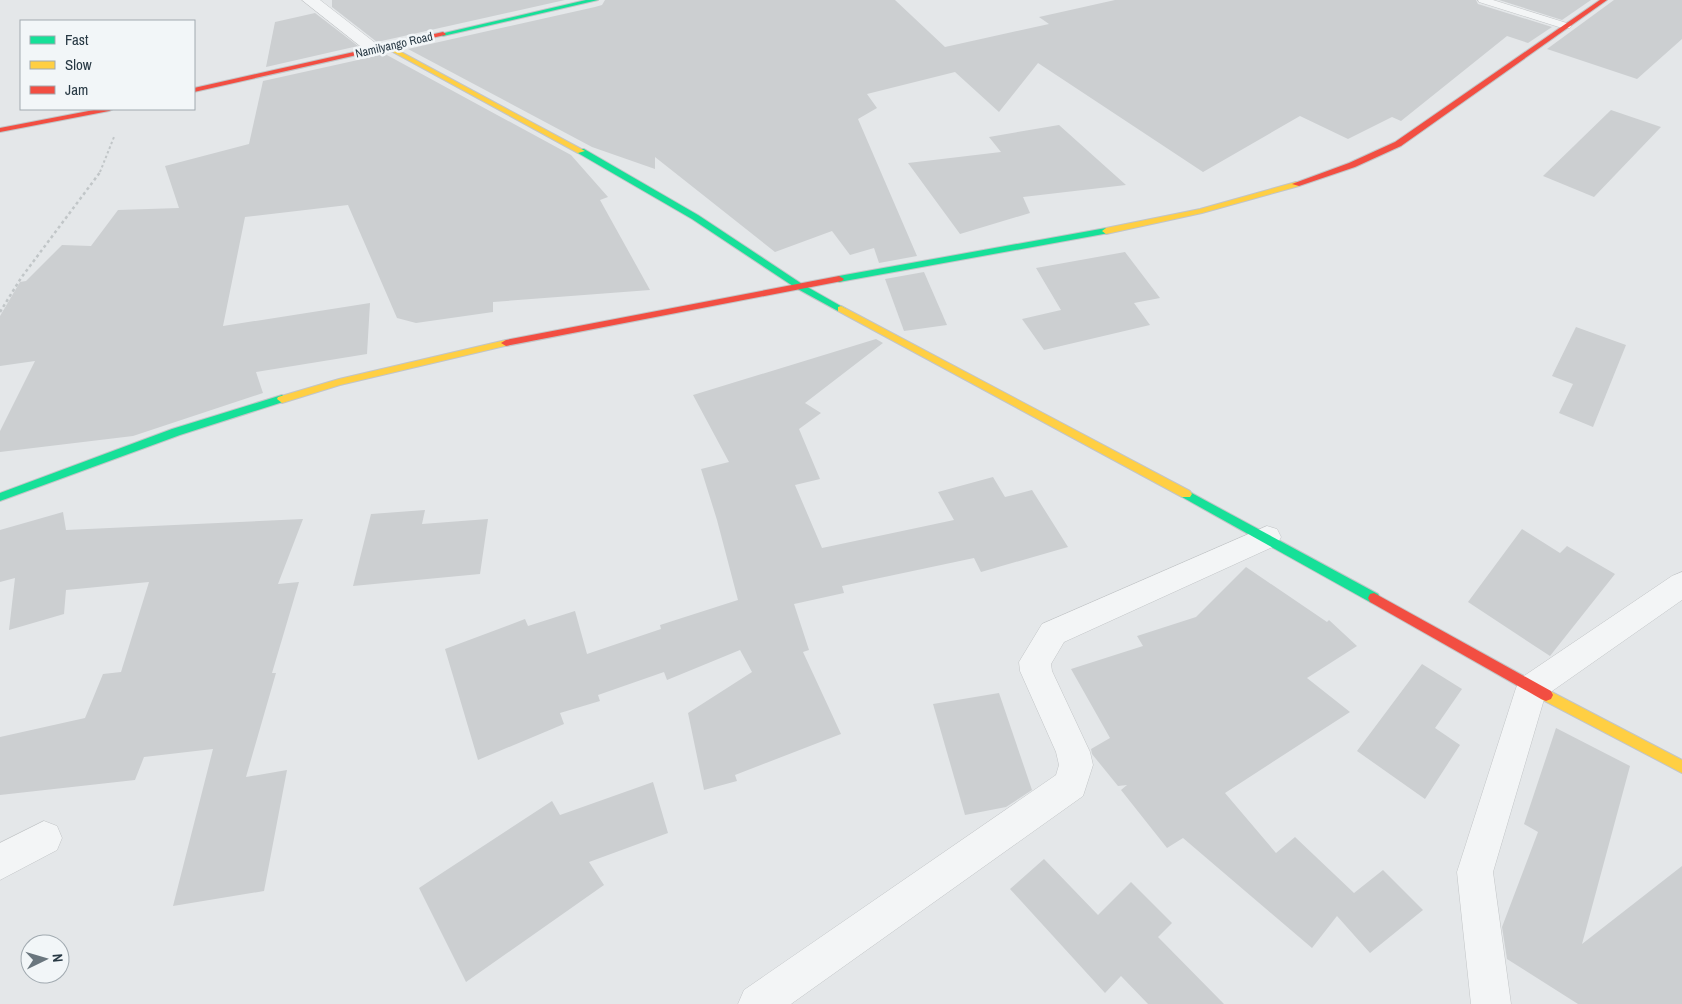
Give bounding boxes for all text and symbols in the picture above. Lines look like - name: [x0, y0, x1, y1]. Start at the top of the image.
- legend: [20, 20, 195, 110]
- street label: Namilyango Road: [354, 28, 434, 62]
- text: Fast: [65, 29, 89, 50]
- text: Slow: [65, 54, 92, 75]
- text: Jam: [65, 79, 88, 100]
- north arrow: [20, 934, 70, 984]
- text: N: [49, 953, 67, 963]

